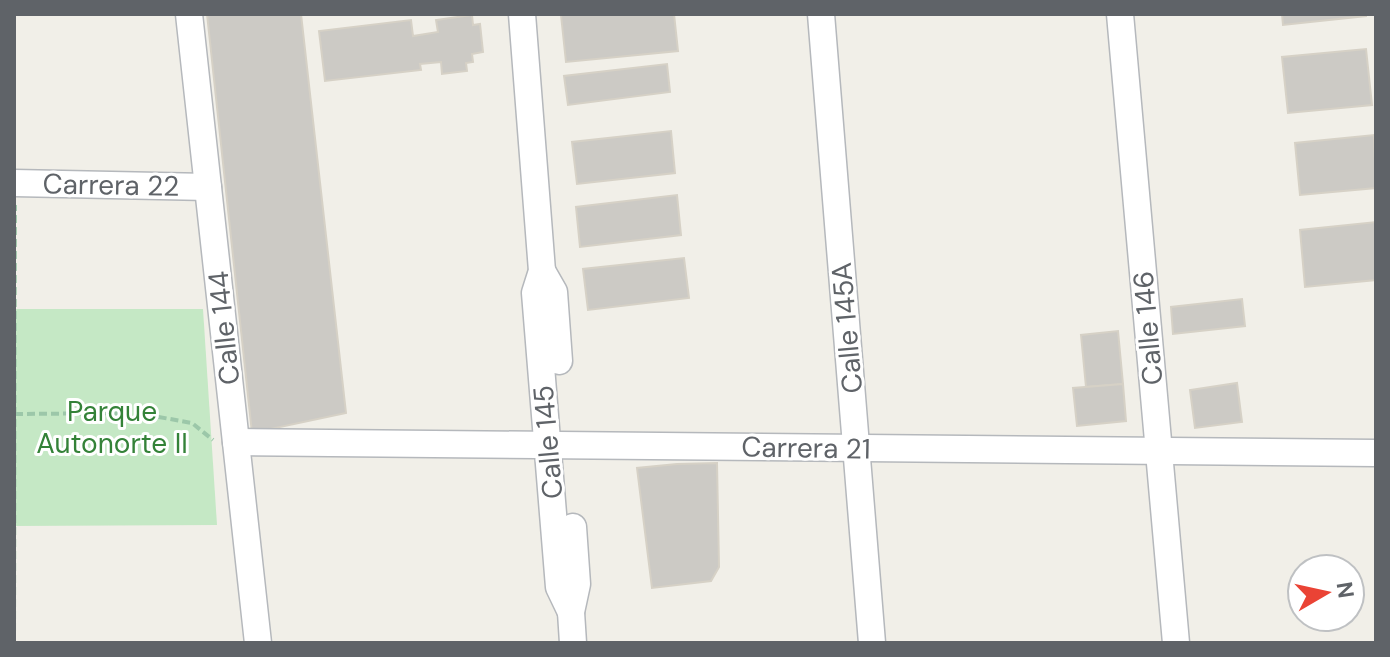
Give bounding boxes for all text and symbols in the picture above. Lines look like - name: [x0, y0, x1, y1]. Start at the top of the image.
- street label: Carrera 22: [42, 165, 180, 205]
- street label: Calle 145A: [823, 261, 871, 395]
- street label: Calle 144: [200, 269, 248, 387]
- street label: Calle 146: [1125, 269, 1171, 387]
- street label: Calle 145: [525, 384, 571, 500]
- park label: Parque Autonorte II: [36, 393, 188, 462]
- street label: Carrera 21: [741, 428, 871, 468]
- north arrow: [1286, 553, 1366, 633]
- text: N: [1330, 580, 1361, 600]

